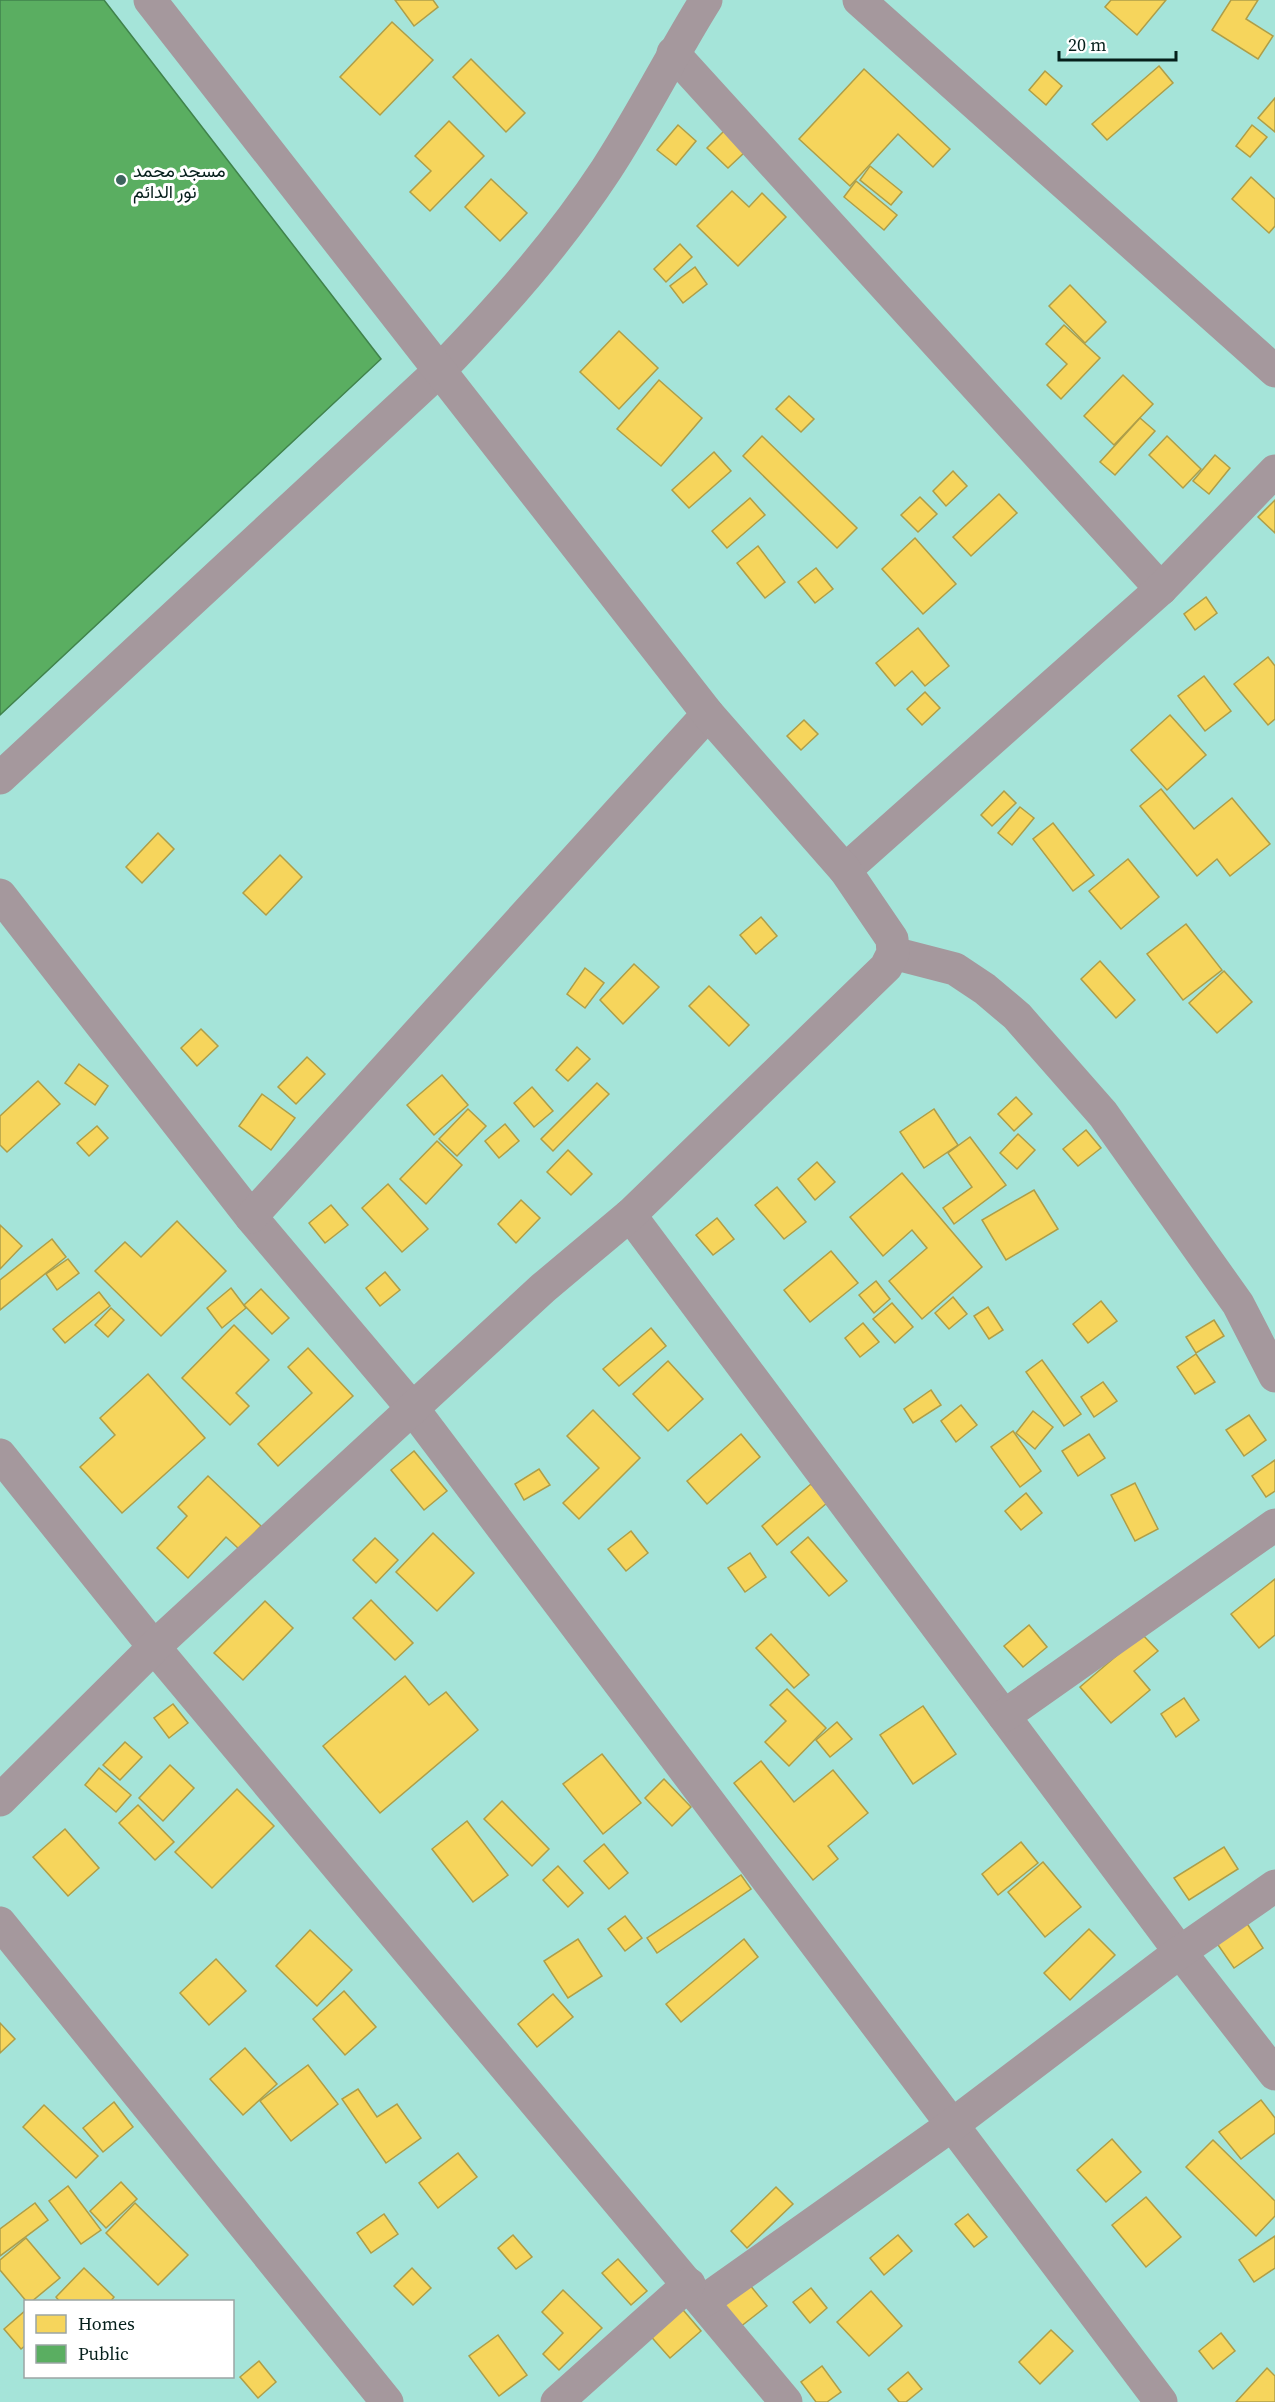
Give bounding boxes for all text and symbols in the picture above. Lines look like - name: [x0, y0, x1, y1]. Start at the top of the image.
- scale bar: [1059, 24, 1176, 62]
- text: 20 m: [1068, 32, 1106, 57]
- place label: مسجد محمد نور الدائم: [133, 158, 226, 204]
- marker: مسجد محمد نور الدائم: [114, 173, 128, 187]
- legend: [24, 2300, 234, 2378]
- text: Homes: [78, 2311, 135, 2336]
- text: Public: [78, 2341, 129, 2366]

